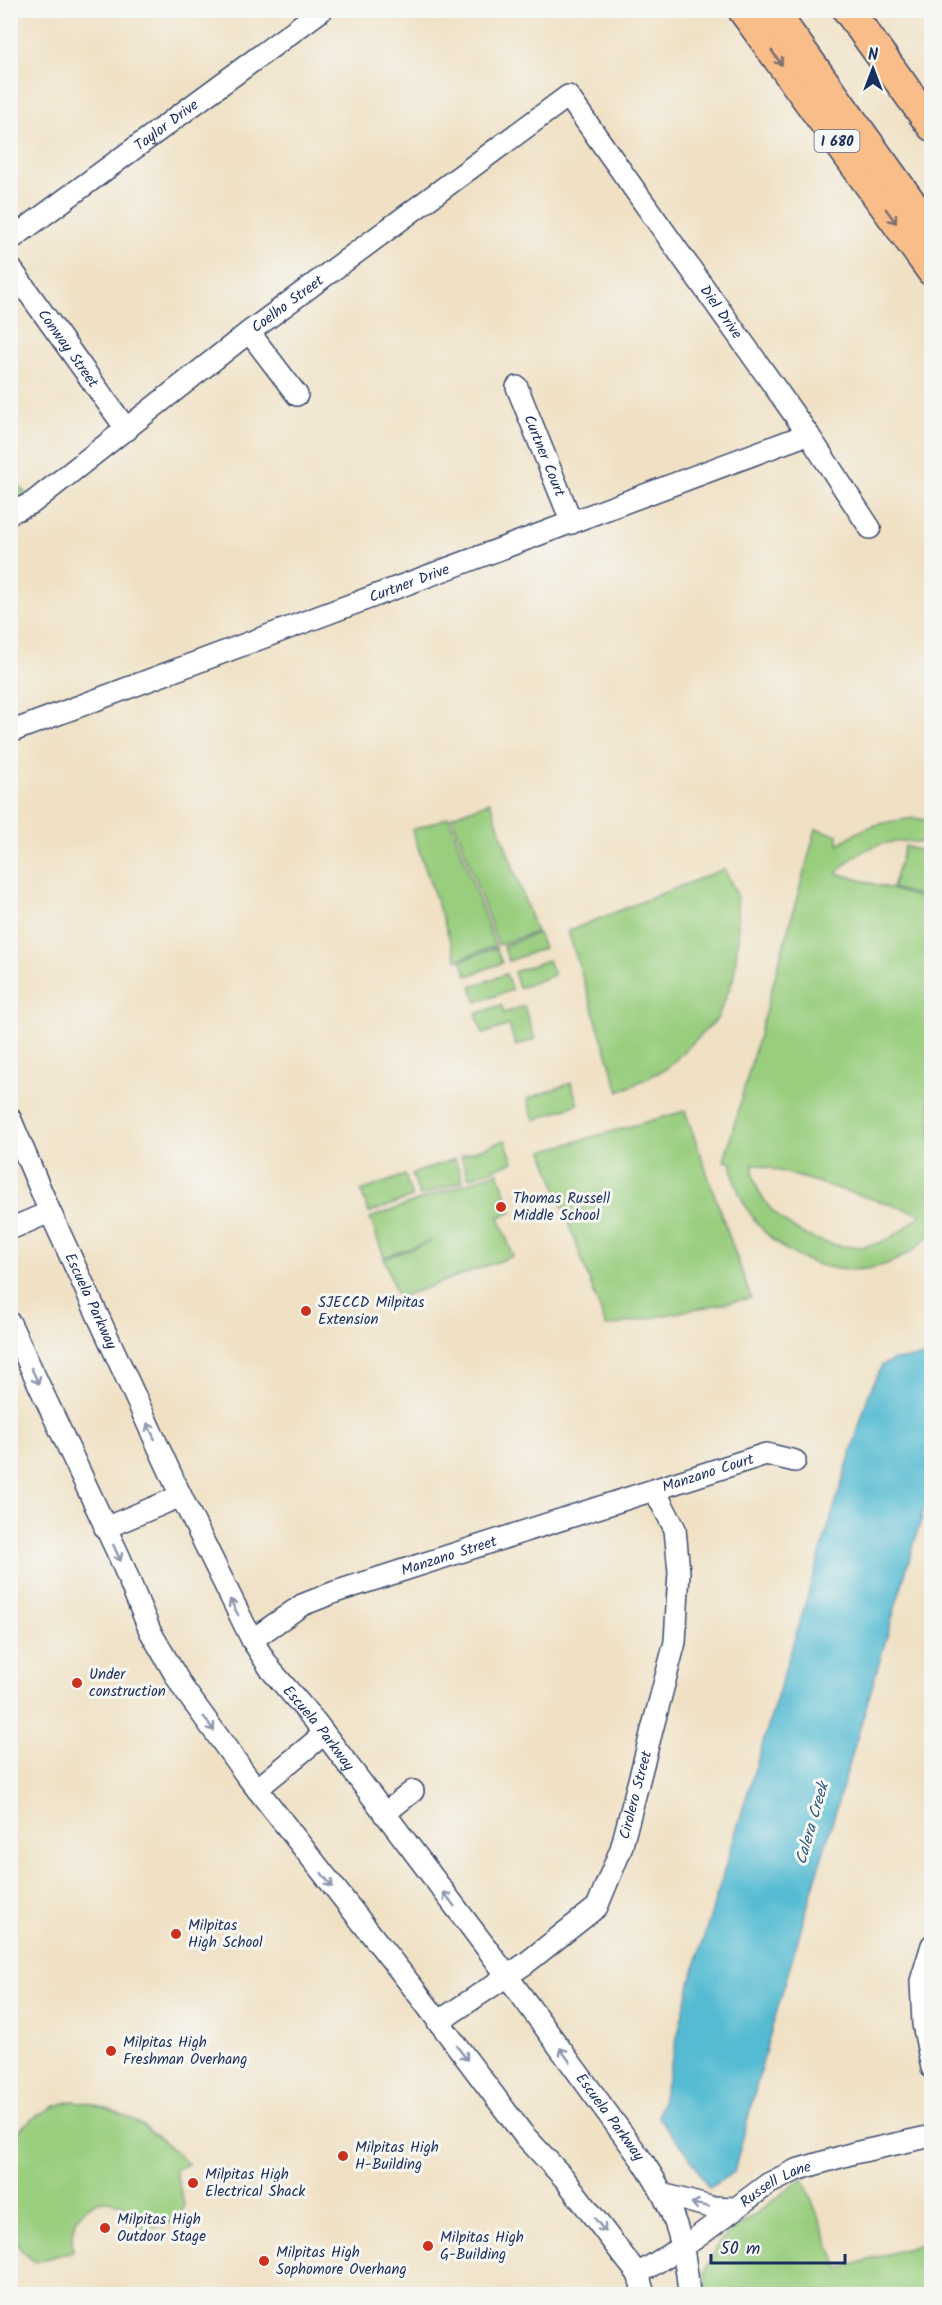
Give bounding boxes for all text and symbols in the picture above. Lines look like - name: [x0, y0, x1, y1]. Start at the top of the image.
- north arrow: [843, 39, 903, 99]
- text: N: [868, 43, 878, 68]
- one-way arrow: [771, 49, 783, 65]
- street label: Taylor Drive: [129, 94, 204, 158]
- road number: I 680: [814, 130, 860, 152]
- one-way arrow: [885, 207, 898, 223]
- street label: Coelho Street: [246, 269, 329, 340]
- street label: Diel Drive: [693, 281, 748, 344]
- street label: Conway Street: [31, 304, 104, 393]
- street label: Curtner Court: [516, 411, 571, 501]
- street label: Curtner Drive: [366, 558, 453, 610]
- place label: Thomas Russell Middle School: [513, 1187, 610, 1228]
- marker: Thomas Russell Middle School: [494, 1200, 508, 1214]
- street label: Escuela Parkway: [57, 1249, 123, 1354]
- place label: SJECCD Milpitas Extension: [318, 1291, 425, 1332]
- marker: SJECCD Milpitas Extension: [299, 1304, 313, 1318]
- one-way arrow: [30, 1367, 42, 1385]
- one-way arrow: [145, 1422, 156, 1440]
- street label: Manzano Court: [659, 1448, 757, 1500]
- street label: Manzano Street: [398, 1530, 500, 1583]
- one-way arrow: [112, 1544, 124, 1562]
- one-way arrow: [228, 1599, 240, 1616]
- place label: Under construction: [89, 1663, 166, 1704]
- marker: Under construction: [70, 1676, 84, 1690]
- street label: Escuela Parkway: [276, 1680, 360, 1777]
- one-way arrow: [203, 1716, 216, 1732]
- street label: Cirolero Street: [613, 1748, 659, 1842]
- water label: Calera Creek: [789, 1777, 837, 1867]
- one-way arrow: [320, 1872, 333, 1888]
- one-way arrow: [442, 1891, 455, 1907]
- place label: Milpitas High School: [188, 1914, 263, 1955]
- marker: Milpitas High School: [169, 1927, 183, 1941]
- place label: Milpitas High Freshman Overhang: [123, 2031, 247, 2072]
- marker: Milpitas High Freshman Overhang: [104, 2044, 118, 2058]
- one-way arrow: [455, 2045, 468, 2061]
- one-way arrow: [559, 2048, 571, 2064]
- street label: Escuela Parkway: [569, 2068, 650, 2167]
- place label: Milpitas High H-Building: [355, 2136, 439, 2177]
- marker: Milpitas High H-Building: [336, 2149, 350, 2163]
- street label: Russell Lane: [735, 2155, 814, 2214]
- place label: Milpitas High Electrical Shack: [205, 2163, 306, 2204]
- marker: Milpitas High Electrical Shack: [186, 2176, 200, 2190]
- one-way arrow: [691, 2198, 710, 2210]
- place label: Milpitas High Outdoor Stage: [117, 2208, 206, 2249]
- one-way arrow: [594, 2216, 607, 2232]
- marker: Milpitas High Outdoor Stage: [98, 2221, 112, 2235]
- place label: Milpitas High G-Building: [440, 2226, 524, 2267]
- scale bar: [711, 2227, 844, 2265]
- text: 50 m: [720, 2235, 760, 2264]
- marker: Milpitas High G-Building: [421, 2239, 435, 2253]
- place label: Milpitas High Sophomore Overhang: [276, 2241, 407, 2282]
- marker: Milpitas High Sophomore Overhang: [257, 2254, 271, 2268]

